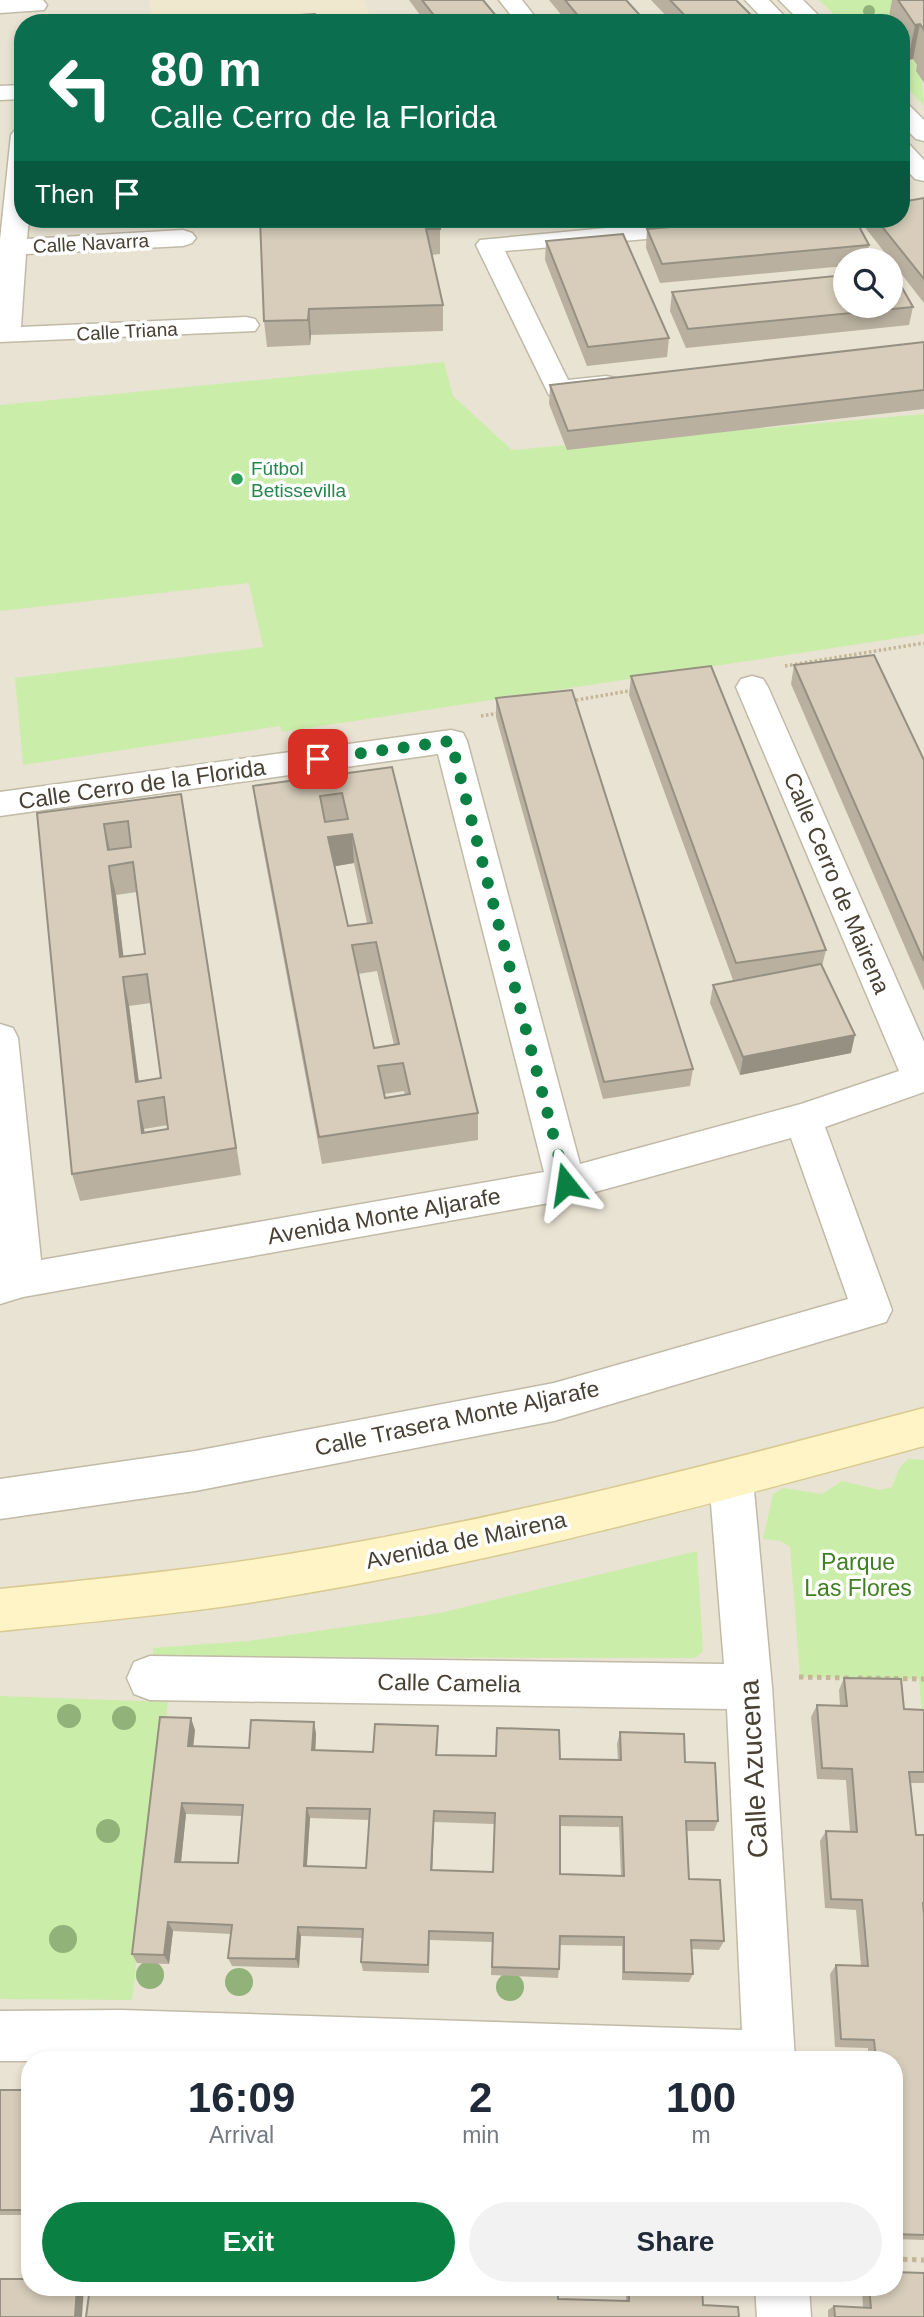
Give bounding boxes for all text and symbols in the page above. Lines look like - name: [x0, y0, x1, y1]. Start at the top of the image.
- icon: left: [35, 42, 126, 133]
- text: 80 m: [150, 42, 262, 96]
- text: Calle Cerro de la Florida: [150, 99, 497, 135]
- icon: arrive: [108, 175, 146, 213]
- text: Then: [35, 179, 94, 209]
- street label: Calle Navarra: [32, 230, 150, 257]
- map controls: [833, 248, 903, 318]
- button: search: [833, 248, 903, 318]
- street label: Calle Triana: [76, 318, 179, 345]
- place label: Fútbol Betissevilla: [251, 458, 346, 501]
- marker: Fútbol Betissevilla: [229, 471, 245, 487]
- pin: [288, 729, 348, 789]
- icon: arrive: [299, 740, 337, 778]
- street label: Calle Cerro de la Florida: [17, 754, 267, 814]
- street label: Calle Cerro de Mairena: [779, 768, 895, 998]
- position arrow: [529, 1147, 603, 1221]
- street label: Avenida Monte Aljarafe: [265, 1183, 503, 1249]
- street label: Calle Trasera Monte Aljarafe: [312, 1375, 602, 1461]
- street label: Avenida de Mairena: [363, 1506, 569, 1574]
- park label: Parque Las Flores: [804, 1549, 912, 1601]
- street label: Calle Camelia: [377, 1669, 521, 1697]
- street label: Calle Azucena: [733, 1678, 774, 1859]
- text: 16:09: [188, 2074, 295, 2121]
- text: 2: [469, 2074, 492, 2121]
- text: 100: [666, 2074, 736, 2121]
- text: Arrival: [209, 2122, 274, 2148]
- text: min: [462, 2122, 499, 2148]
- text: m: [692, 2122, 711, 2148]
- button: Exit: [42, 2202, 455, 2282]
- button: Share: [469, 2202, 882, 2282]

